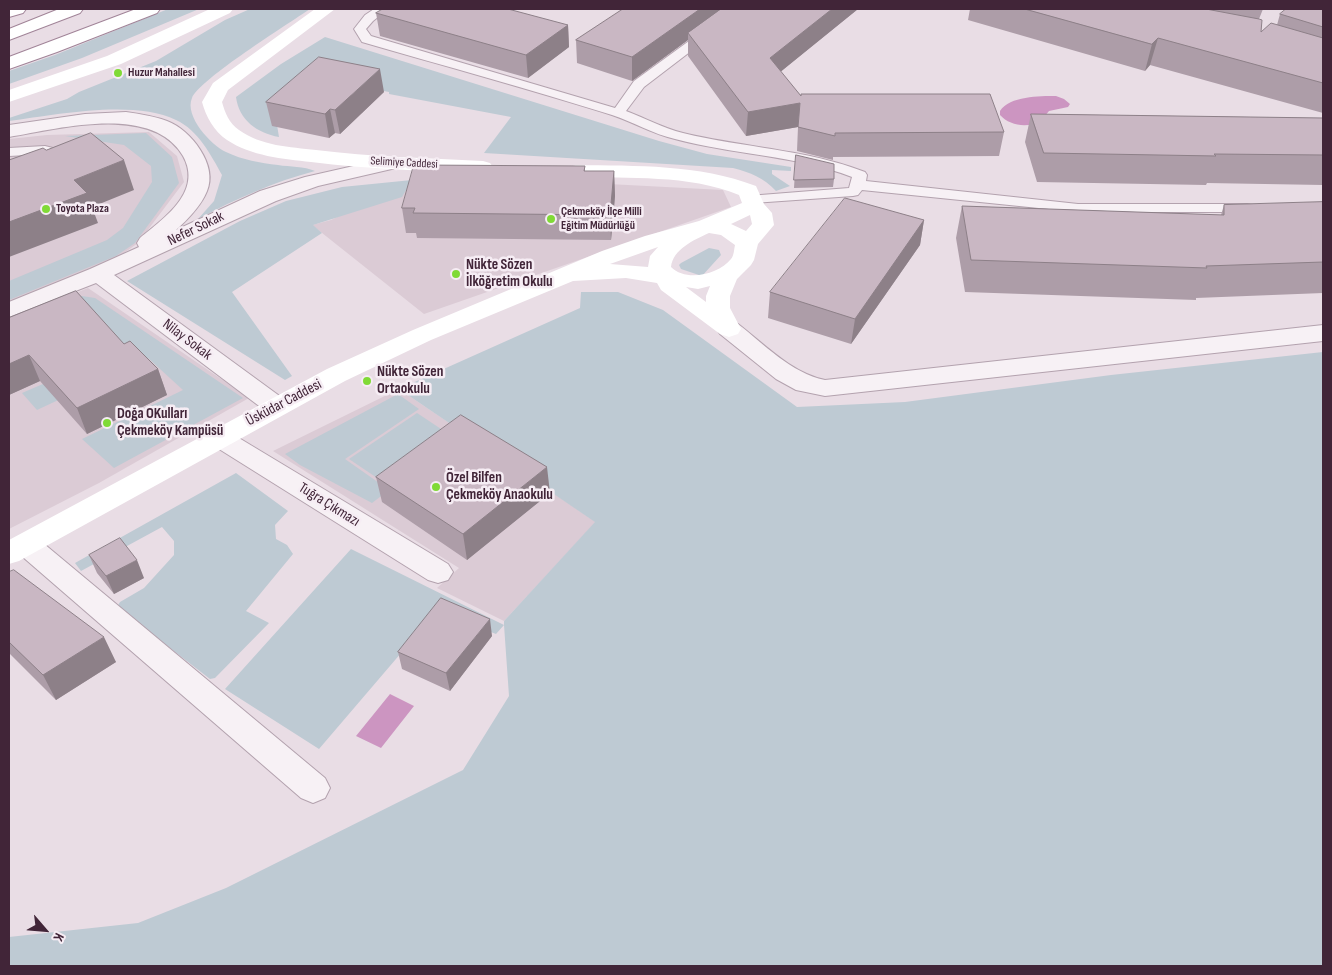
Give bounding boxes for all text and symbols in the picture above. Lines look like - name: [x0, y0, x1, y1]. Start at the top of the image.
- place label: Huzur Mahallesi: [128, 66, 195, 80]
- marker: Huzur Mahallesi: [112, 67, 124, 79]
- street label: Selimiye Caddesi: [370, 154, 438, 172]
- place label: Toyota Plaza: [56, 202, 109, 216]
- marker: Toyota Plaza: [40, 203, 52, 215]
- place label: Çekmeköy İlçe Milli Eğitim Müdürlüğü: [561, 205, 642, 233]
- street label: Nefer Sokak: [165, 208, 227, 250]
- marker: Çekmeköy İlçe Milli Eğitim Müdürlüğü: [545, 213, 557, 225]
- place label: Nükte Sözen İlköğretim Okulu: [466, 256, 553, 291]
- marker: Nükte Sözen İlköğretim Okulu: [450, 268, 462, 280]
- street label: Nilay Sokak: [159, 316, 215, 364]
- place label: Nükte Sözen Ortaokulu: [377, 363, 443, 398]
- marker: Nükte Sözen Ortaokulu: [361, 375, 373, 387]
- street label: Üsküdar Caddesi: [243, 376, 325, 430]
- place label: Doğa OKulları Çekmeköy Kampüsü: [117, 405, 223, 440]
- marker: Doğa OKulları Çekmeköy Kampüsü: [101, 417, 113, 429]
- place label: Özel Bilfen Çekmeköy Anaokulu: [446, 469, 553, 504]
- street label: Tuğra Çıkmazı: [295, 479, 363, 531]
- marker: Özel Bilfen Çekmeköy Anaokulu: [430, 481, 442, 493]
- north arrow: [20, 905, 70, 955]
- text: K: [50, 930, 68, 944]

